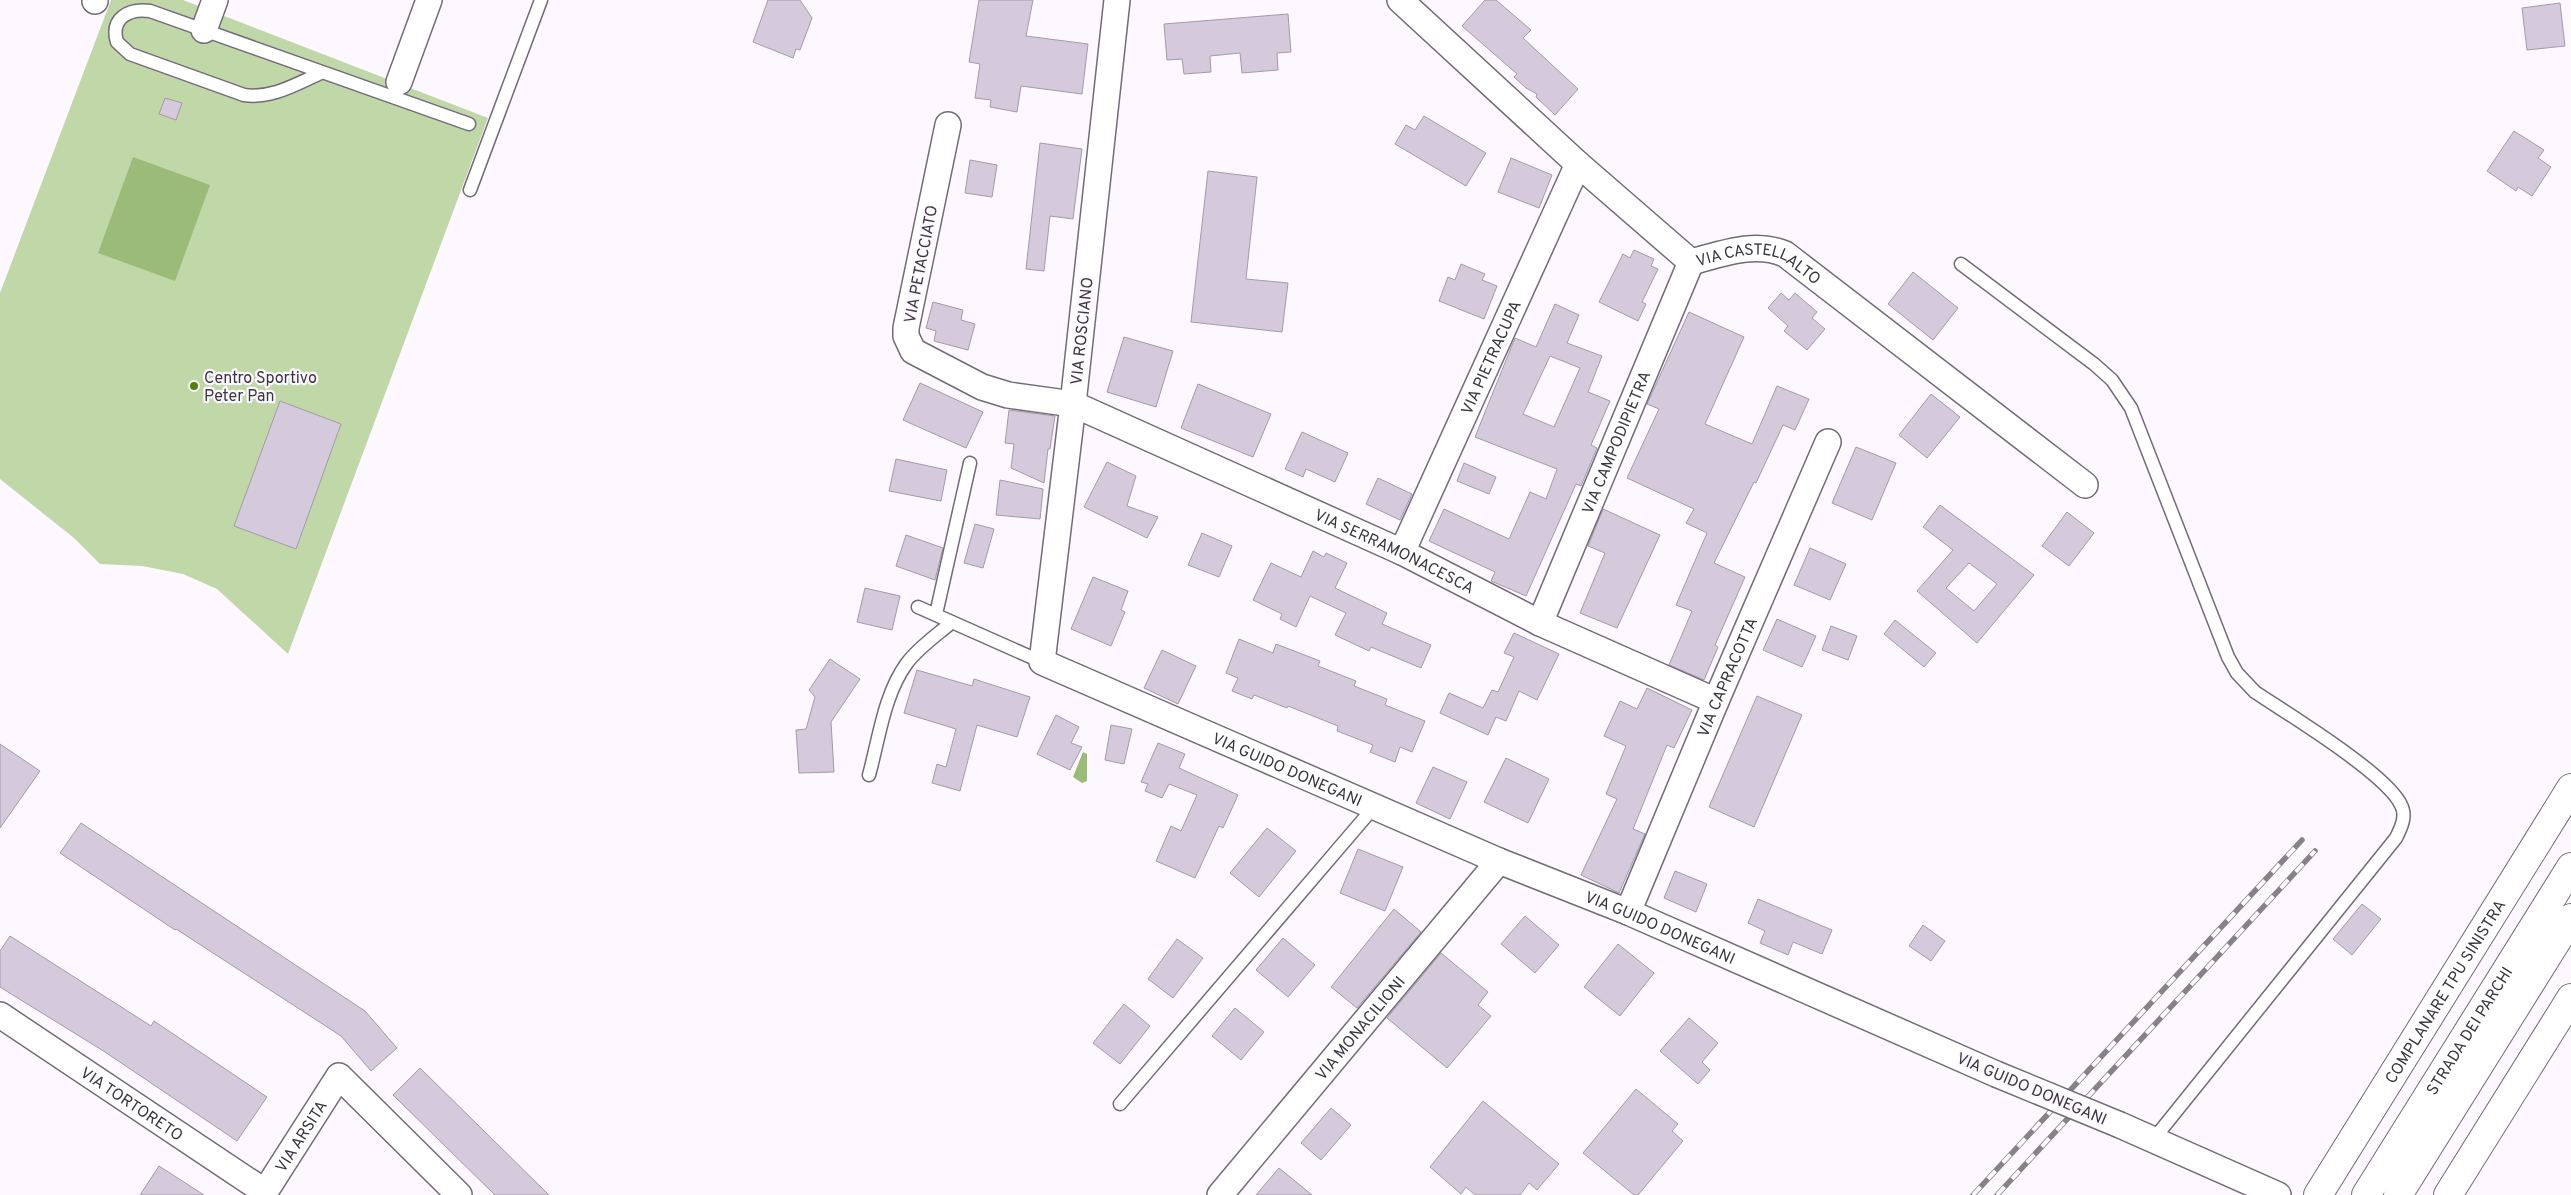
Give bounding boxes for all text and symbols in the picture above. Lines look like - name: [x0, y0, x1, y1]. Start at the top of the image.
- street label: VIA PETACCIATO: [901, 204, 943, 325]
- street label: VIA CASTELLALTO: [1694, 240, 1824, 290]
- street label: VIA ROSCIANO: [1067, 276, 1099, 386]
- street label: VIA PIETRACUPA: [1458, 298, 1527, 418]
- street label: VIA CAMPODIPIETRA: [1579, 368, 1656, 518]
- place label: Centro Sportivo Peter Pan: [204, 369, 317, 407]
- marker: Centro Sportivo Peter Pan: [188, 380, 200, 392]
- street label: VIA SERRAMONACESCA: [1311, 506, 1477, 599]
- street label: VIA CAPRACOTTA: [1694, 614, 1763, 741]
- street label: VIA GUIDO DONEGANI: [1209, 729, 1365, 812]
- street label: VIA GUIDO DONEGANI: [1582, 888, 1738, 970]
- street label: COMPLANARE TPU SINISTRA: [2382, 896, 2511, 1088]
- street label: STRADA DEI PARCHI: [2423, 964, 2518, 1099]
- street label: VIA MONACILIONI: [1312, 973, 1411, 1085]
- street label: VIA GUIDO DONEGANI: [1953, 1049, 2109, 1131]
- street label: VIA TORTORETO: [76, 1064, 186, 1146]
- street label: VIA ARSITA: [272, 1097, 333, 1177]

